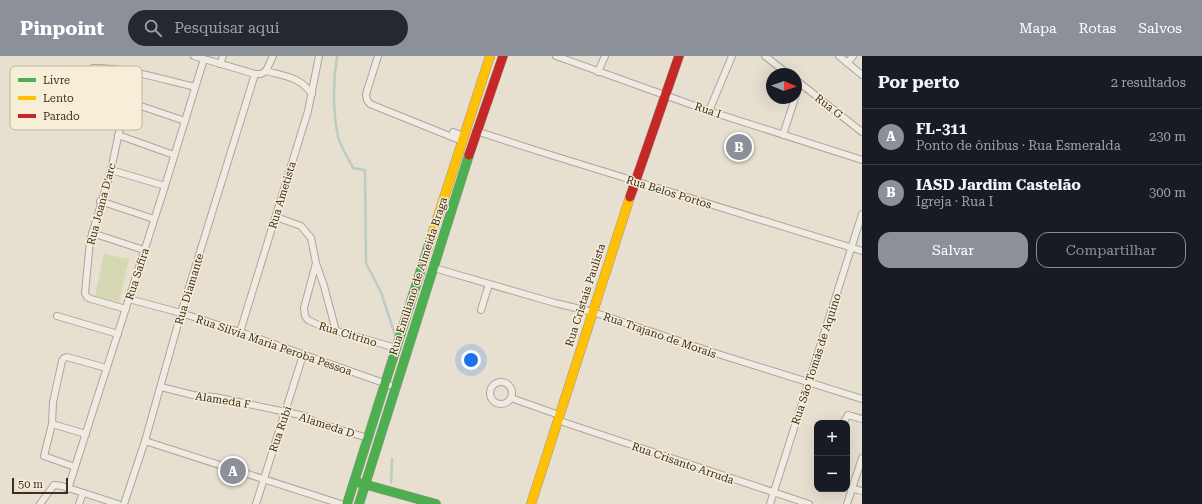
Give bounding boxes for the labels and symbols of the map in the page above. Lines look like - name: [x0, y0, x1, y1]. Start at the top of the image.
- legend: [10, 66, 142, 130]
- north arrow: [766, 68, 802, 104]
- text: Livre: [43, 74, 70, 87]
- text: Lento: [43, 92, 74, 105]
- street label: Rua G: [812, 92, 846, 122]
- street label: Rua I: [693, 100, 723, 121]
- text: Parado: [43, 110, 80, 123]
- pin: B: [726, 132, 752, 162]
- street label: Rua Ametista: [266, 160, 299, 230]
- street label: Rua Joana D'arc: [84, 162, 119, 246]
- street label: Rua Belos Portos: [625, 173, 713, 212]
- street label: Rua Emíliano de Almeida Braga: [387, 195, 450, 357]
- street label: Rua Cristais Paulista: [563, 242, 608, 348]
- street label: Rua Safira: [123, 247, 152, 302]
- street label: Rua Diamante: [172, 252, 207, 326]
- street label: Rua São Tomás de Aquino: [789, 292, 844, 427]
- street label: Rua Trajano de Morais: [602, 310, 718, 361]
- street label: Rua Silvia Maria Peroba Pessoa: [194, 313, 354, 378]
- street label: Rua Citrino: [317, 319, 379, 350]
- your location: [461, 350, 481, 370]
- street label: Alameda F: [194, 390, 252, 411]
- street label: Rua Rubi: [267, 404, 295, 454]
- street label: Alameda D: [297, 410, 356, 441]
- street label: Rua Crisanto Arruda: [630, 440, 736, 487]
- pin: A: [220, 456, 246, 486]
- scale bar: [12, 476, 68, 495]

